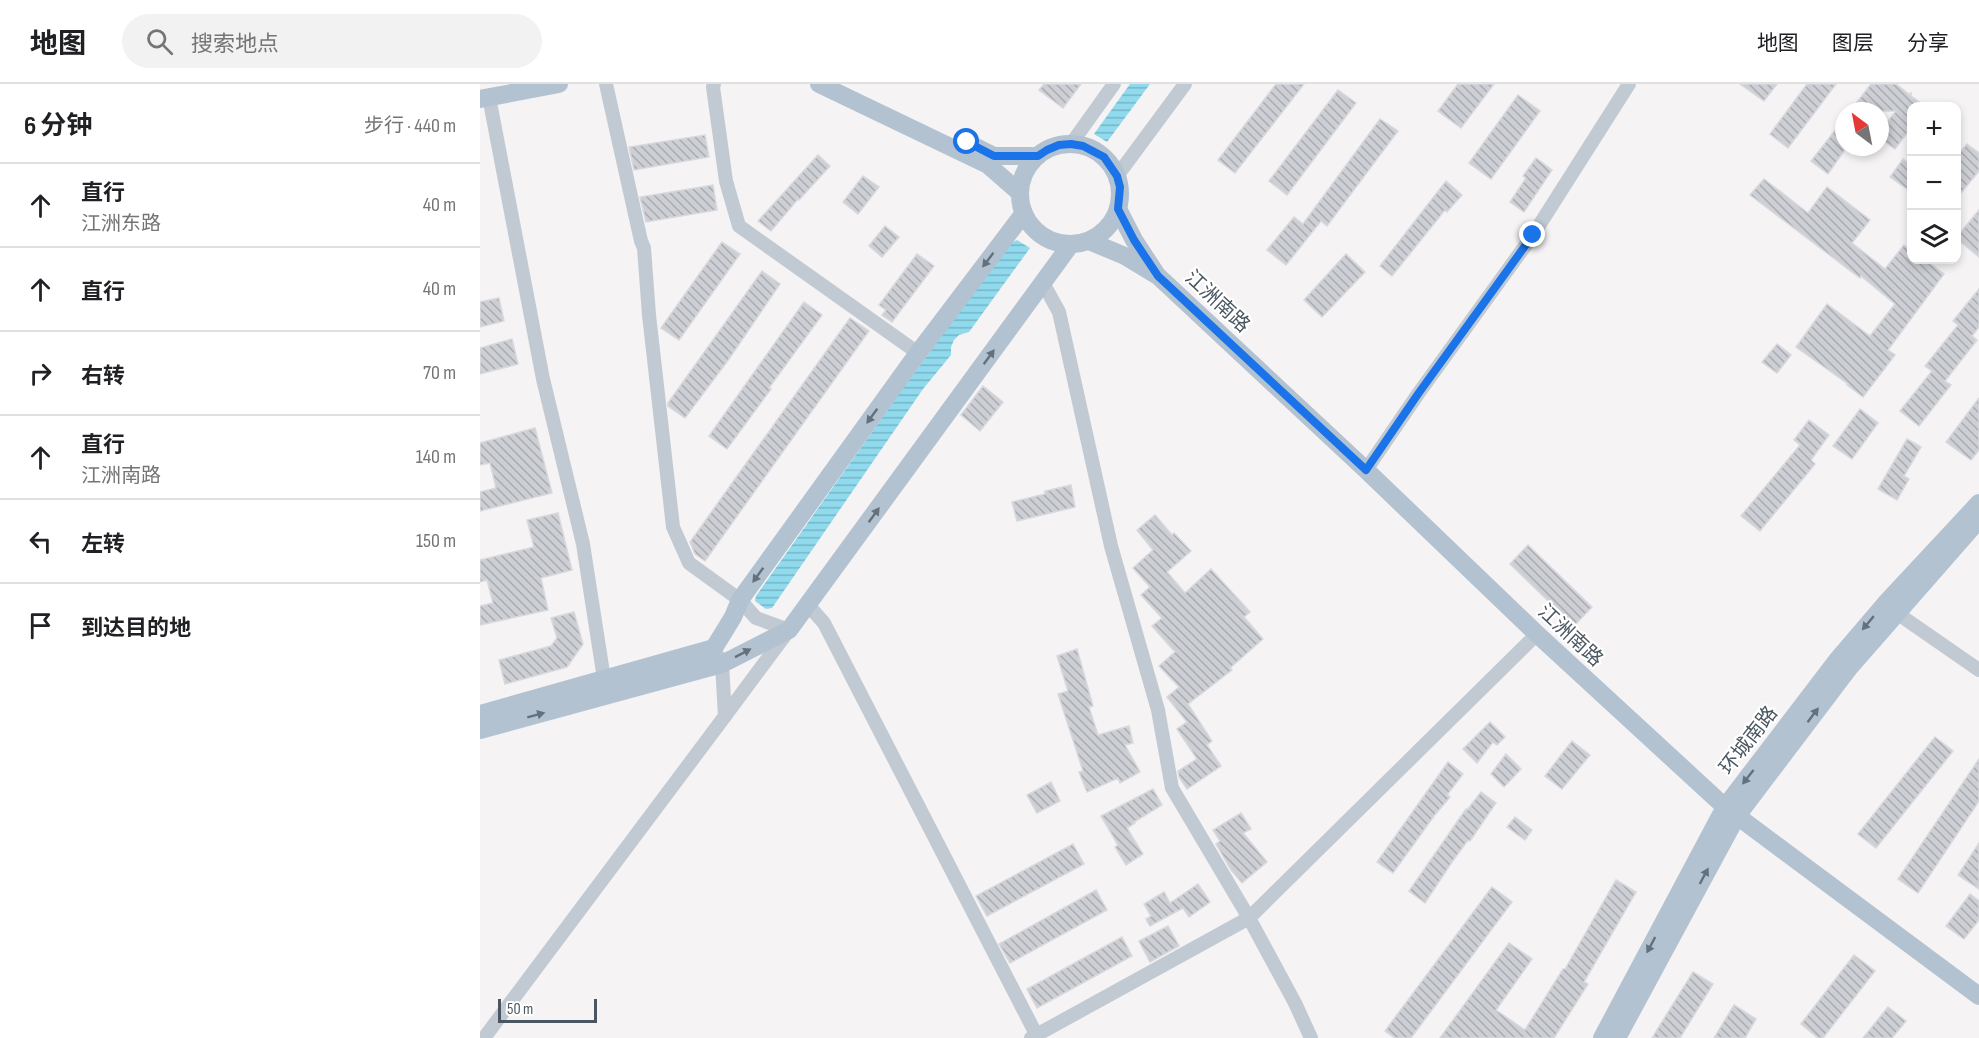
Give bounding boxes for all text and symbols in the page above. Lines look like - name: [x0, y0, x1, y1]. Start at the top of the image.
- search box: [122, 14, 542, 68]
- icon: search: [143, 25, 176, 58]
- text: 地图: [30, 28, 86, 61]
- text: 搜索地点: [191, 31, 279, 58]
- text: 地图: [1757, 31, 1799, 56]
- text: 图层: [1832, 31, 1874, 56]
- text: 分享: [1907, 31, 1949, 56]
- north arrow: [1835, 102, 1889, 156]
- map controls: [1907, 102, 1961, 264]
- button: +: [1907, 102, 1961, 156]
- text: 6 分钟: [24, 111, 92, 142]
- text: 步行 · 440 m: [364, 114, 456, 138]
- route start: [953, 128, 979, 154]
- button: −: [1907, 156, 1961, 210]
- text: 直行: [81, 180, 125, 207]
- icon: ahead: [24, 189, 57, 222]
- text: 40 m: [423, 193, 456, 217]
- button: layers: [1907, 210, 1961, 264]
- text: 江洲东路: [81, 212, 161, 236]
- route end: [1519, 221, 1545, 247]
- one-way arrow: [983, 252, 995, 267]
- street label: 江洲南路: [1180, 266, 1255, 338]
- icon: ahead: [24, 273, 57, 306]
- text: 40 m: [423, 277, 456, 301]
- text: 直行: [81, 279, 125, 306]
- one-way arrow: [983, 350, 995, 365]
- icon: right: [24, 357, 57, 390]
- text: 70 m: [423, 361, 456, 385]
- text: 右转: [81, 363, 125, 390]
- one-way arrow: [867, 409, 879, 424]
- text: 直行: [81, 432, 125, 459]
- icon: ahead: [24, 441, 57, 474]
- text: 140 m: [416, 445, 456, 469]
- text: 江洲南路: [81, 464, 161, 488]
- one-way arrow: [868, 507, 880, 523]
- icon: left: [24, 525, 57, 558]
- text: 150 m: [416, 529, 456, 553]
- text: 左转: [81, 531, 125, 558]
- one-way arrow: [753, 567, 765, 582]
- street label: 江洲南路: [1533, 600, 1608, 672]
- icon: arrive: [24, 609, 57, 642]
- text: 到达目的地: [81, 615, 191, 642]
- one-way arrow: [1862, 615, 1875, 630]
- one-way arrow: [735, 648, 752, 658]
- street label: 环城南路: [1715, 702, 1783, 780]
- one-way arrow: [1807, 707, 1819, 722]
- one-way arrow: [527, 709, 546, 719]
- one-way arrow: [1742, 769, 1754, 784]
- one-way arrow: [1699, 867, 1709, 884]
- one-way arrow: [1646, 937, 1656, 954]
- scale bar: [498, 996, 597, 1024]
- text: 50 m: [507, 1000, 533, 1019]

